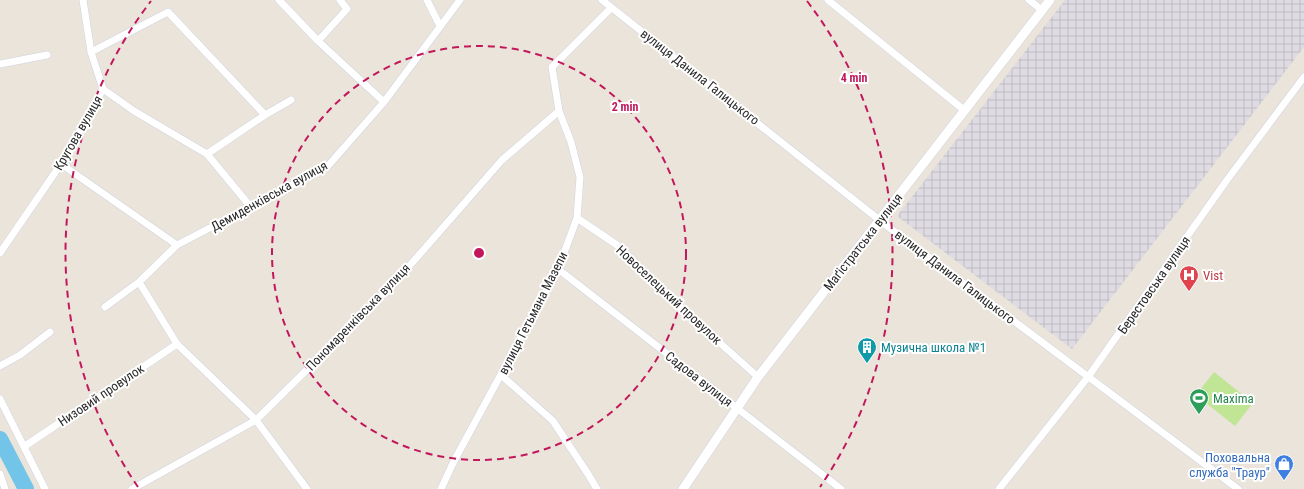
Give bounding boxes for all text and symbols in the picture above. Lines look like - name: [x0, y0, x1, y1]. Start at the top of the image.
- street label: вулиця Данила Галицького: [638, 26, 762, 128]
- text: 4 min: [841, 71, 867, 85]
- street label: Кругова вулиця: [51, 93, 105, 173]
- text: 2 min: [612, 100, 638, 114]
- street label: Демиденківська вулиця: [208, 158, 330, 234]
- street label: Маґістратська вулиця: [820, 190, 906, 294]
- street label: вулиця Данила Галицького: [892, 227, 1018, 327]
- street label: Берестовська вулиця: [1115, 233, 1193, 337]
- street label: Новоселецький провулок: [613, 242, 725, 348]
- centre of rings: [472, 246, 486, 260]
- street label: вулиця Гетьмана Мазепи: [496, 249, 570, 377]
- street label: Пономаренківська вулиця: [303, 260, 413, 374]
- hospital icon: Vist: [1178, 264, 1200, 292]
- place label: Vist: [1203, 268, 1223, 283]
- building icon: Музична школа №1: [856, 336, 878, 364]
- place label: Музична школа №1: [881, 340, 986, 355]
- street label: Садова вулиця: [663, 348, 735, 410]
- street label: Низовий провулок: [55, 360, 147, 429]
- sports icon: Maxima: [1188, 387, 1210, 415]
- place label: Maxima: [1213, 391, 1254, 406]
- place label: Поховальна служба "Траур": [1189, 450, 1270, 480]
- shop icon: Поховальна служба "Траур": [1273, 453, 1295, 481]

